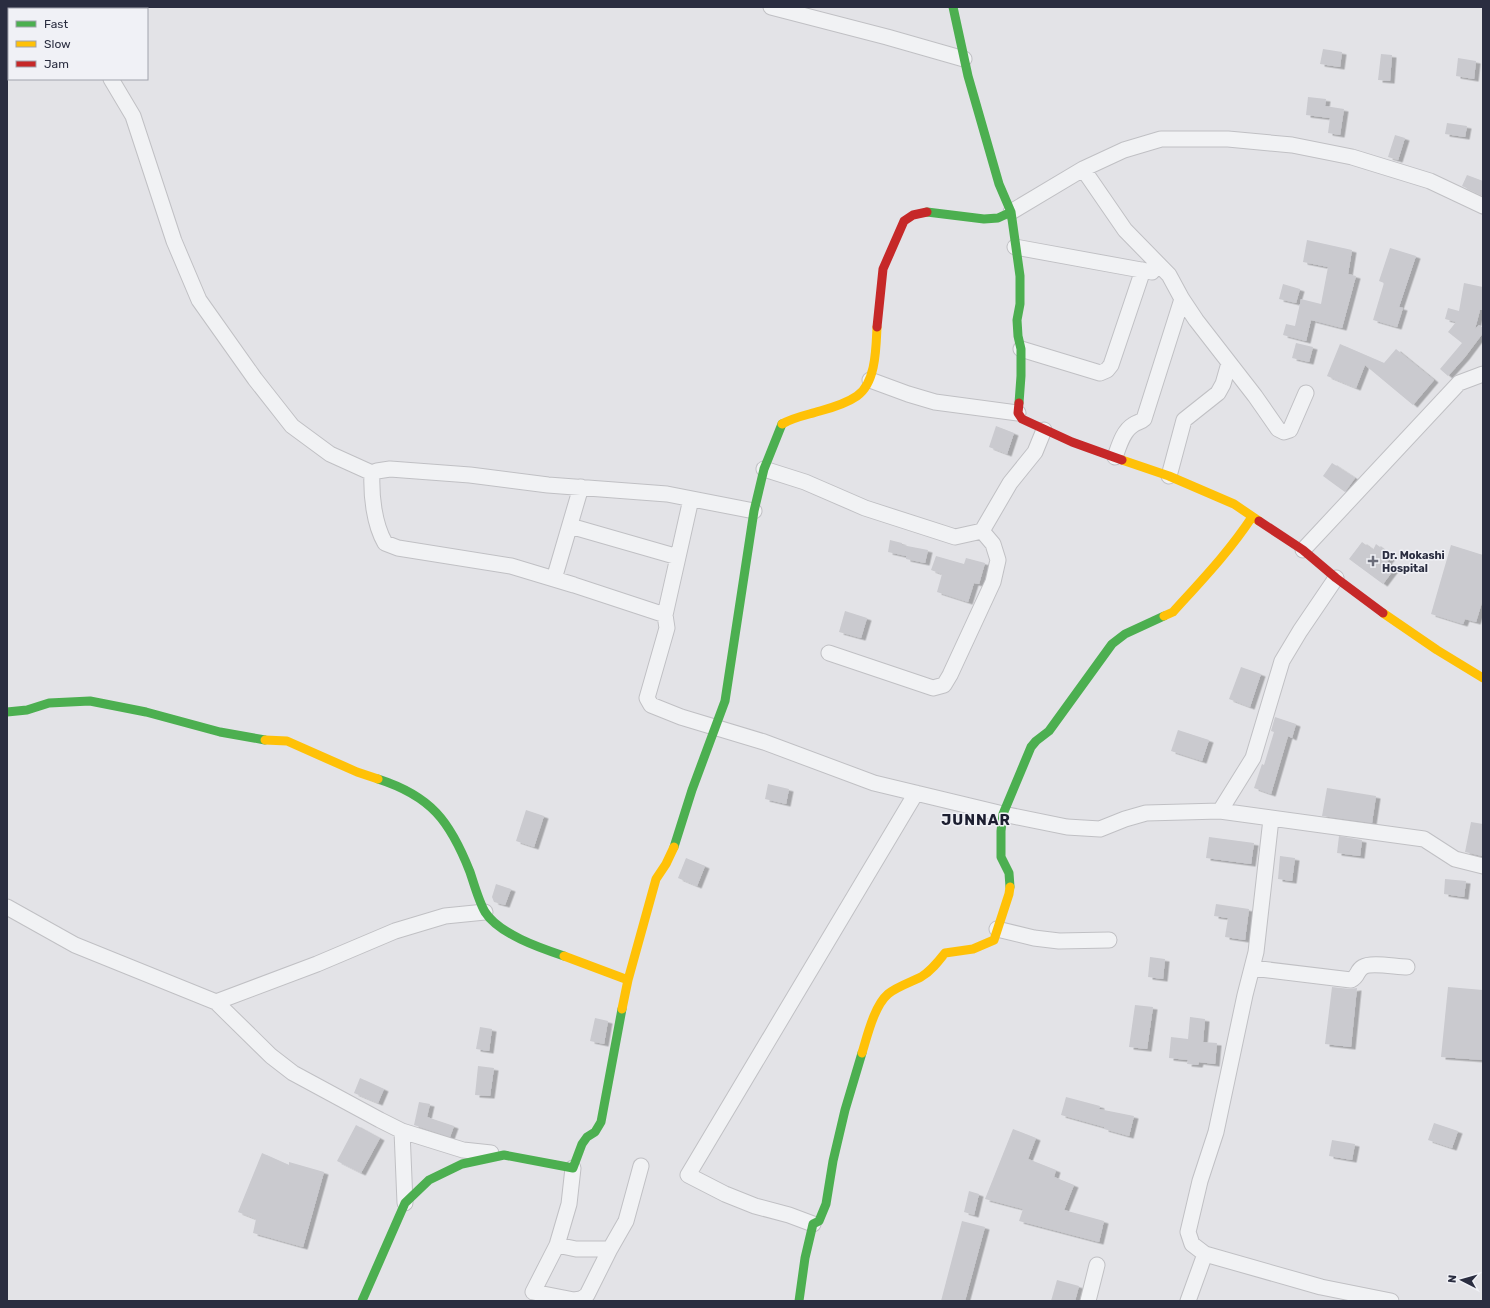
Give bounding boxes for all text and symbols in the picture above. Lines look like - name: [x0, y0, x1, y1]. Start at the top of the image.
- legend: [8, 8, 148, 80]
- text: Fast: [44, 17, 68, 31]
- text: Slow: [44, 37, 71, 51]
- text: Jam: [44, 57, 69, 71]
- place label: Dr. Mokashi Hospital: [1382, 549, 1445, 575]
- marker: Dr. Mokashi Hospital: [1367, 555, 1379, 567]
- district label: JUNNAR: [941, 811, 1011, 829]
- north arrow: [1442, 1260, 1482, 1300]
- text: N: [1446, 1274, 1459, 1284]

